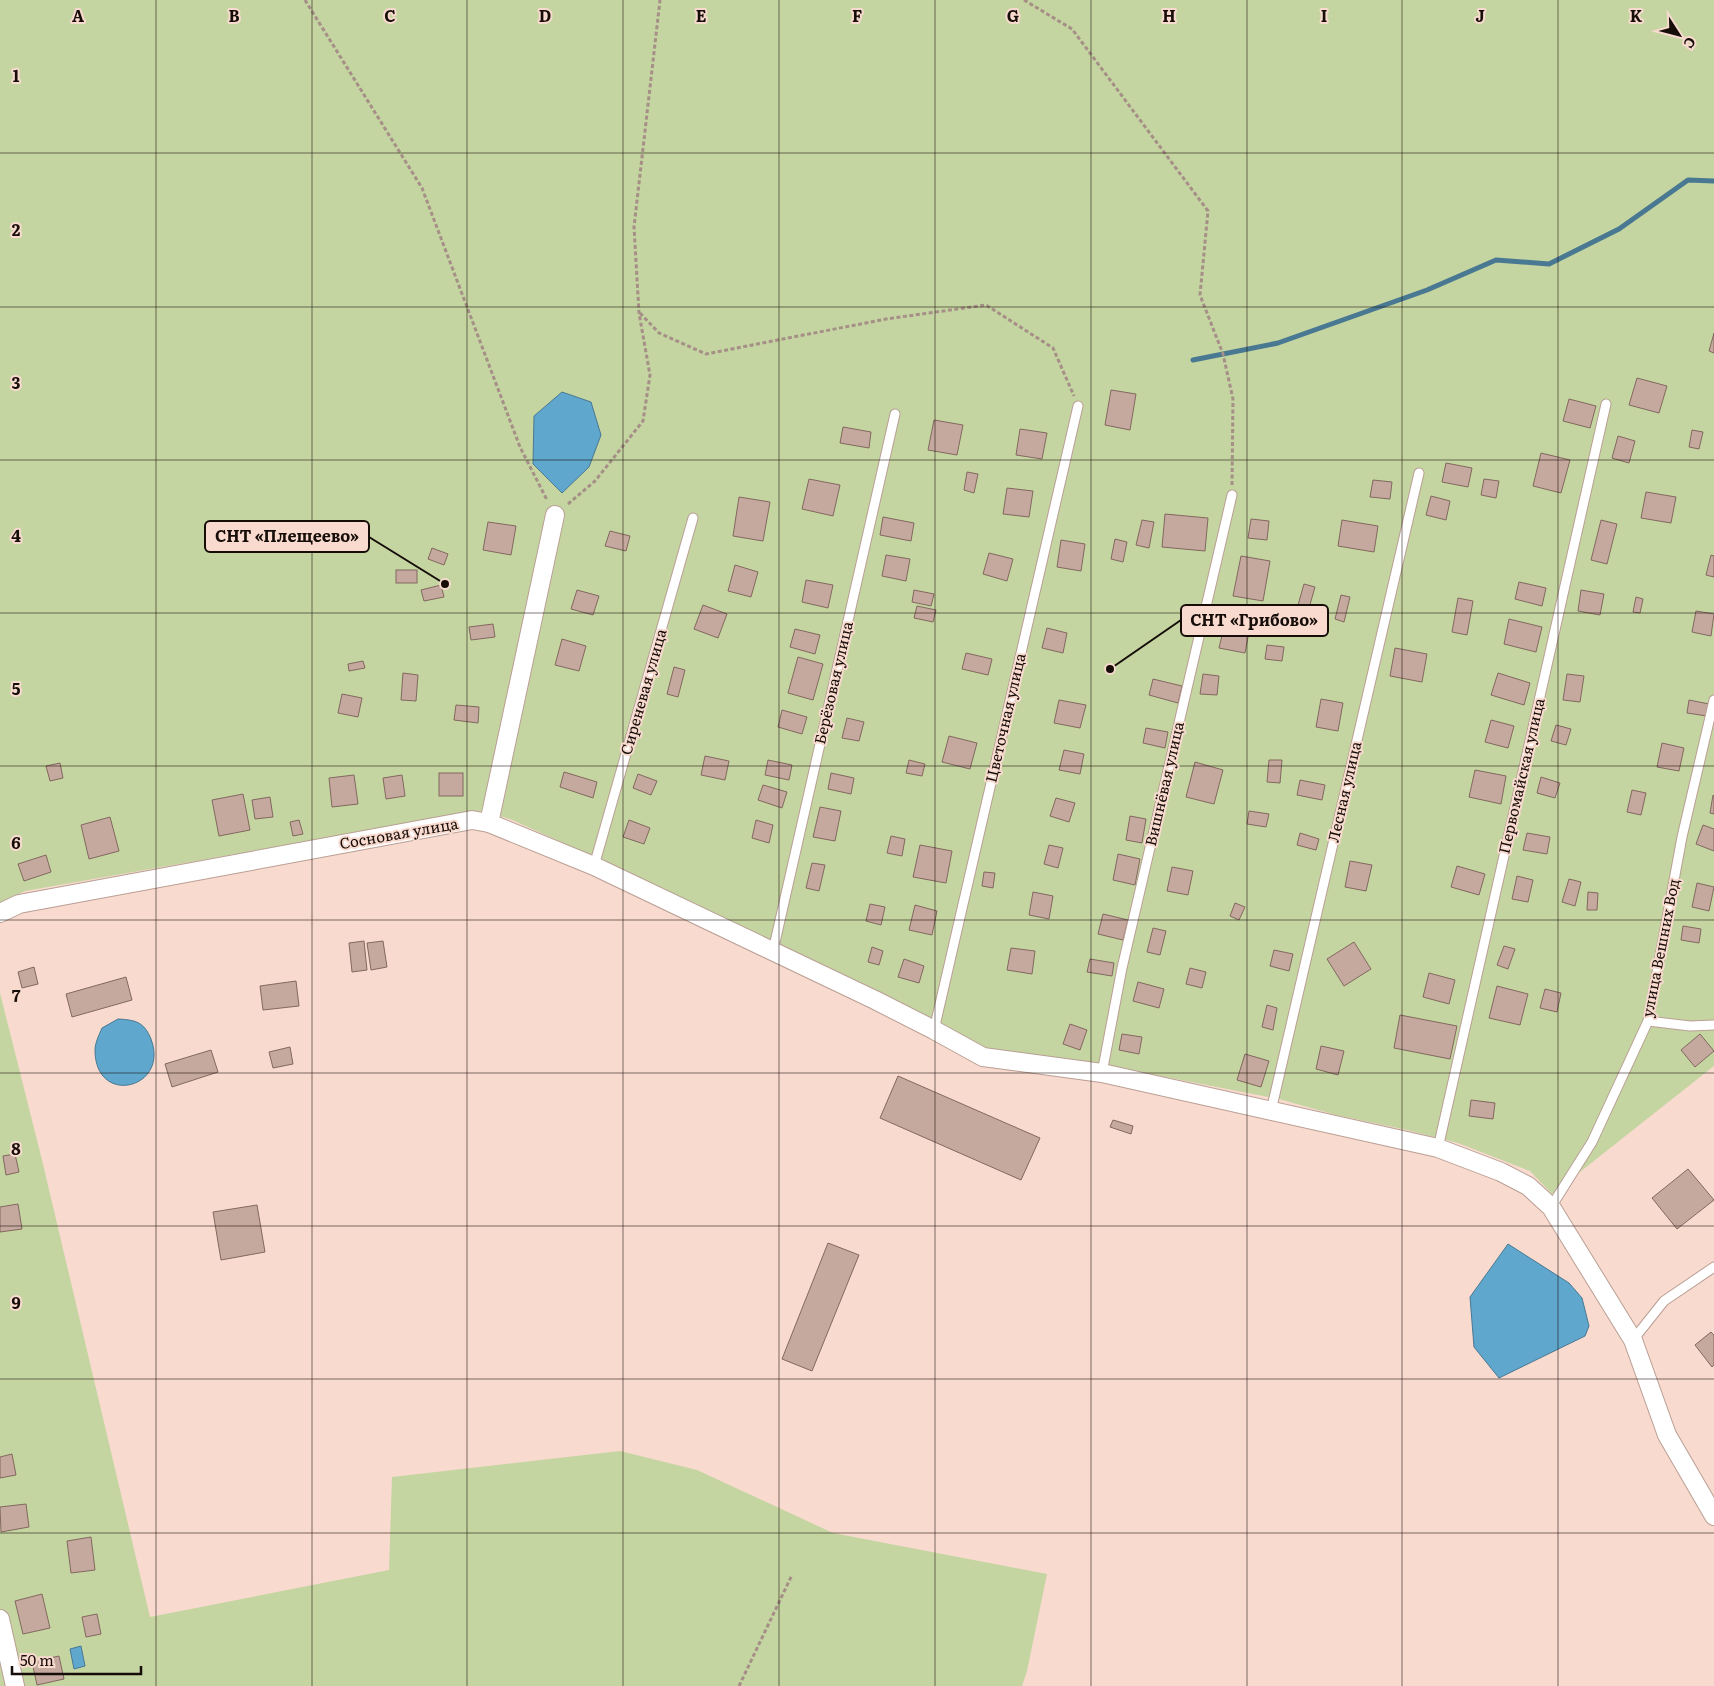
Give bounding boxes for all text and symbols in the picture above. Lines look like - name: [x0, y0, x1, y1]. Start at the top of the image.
- text: A: [72, 3, 84, 27]
- text: B: [228, 3, 240, 27]
- text: C: [384, 3, 396, 27]
- text: D: [539, 3, 551, 27]
- text: E: [696, 3, 707, 27]
- text: F: [852, 3, 862, 27]
- text: G: [1007, 3, 1019, 27]
- text: H: [1162, 3, 1176, 27]
- text: I: [1321, 3, 1327, 27]
- text: J: [1475, 3, 1485, 27]
- text: K: [1630, 3, 1643, 27]
- north arrow: [1654, 10, 1704, 60]
- text: С: [1679, 33, 1701, 53]
- text: 1: [13, 63, 20, 87]
- text: 2: [12, 217, 21, 241]
- text: 3: [12, 370, 21, 394]
- callout: СНТ «Плещеево»: [205, 521, 369, 552]
- text: 4: [11, 523, 21, 547]
- text: СНТ «Плещеево»: [215, 523, 359, 547]
- callout: СНТ «Грибово»: [1181, 605, 1328, 636]
- text: СНТ «Грибово»: [1190, 607, 1318, 631]
- street label: Берёзовая улица: [807, 618, 858, 746]
- street label: Сиреневая улица: [614, 625, 672, 757]
- street label: Цветочная улица: [978, 650, 1031, 785]
- text: 5: [12, 676, 21, 700]
- street label: Первомайская улица: [1491, 695, 1550, 856]
- street label: Вишнёвая улица: [1138, 718, 1189, 848]
- street label: Лесная улица: [1321, 738, 1367, 844]
- street label: Сосновая улица: [338, 811, 461, 854]
- text: 6: [11, 830, 21, 854]
- street label: улица Вешних Вод: [1635, 876, 1684, 1019]
- text: 7: [12, 983, 21, 1007]
- text: 8: [11, 1136, 21, 1160]
- text: 9: [11, 1290, 21, 1314]
- scale bar: [12, 1644, 141, 1676]
- text: 50 m: [20, 1648, 54, 1671]

